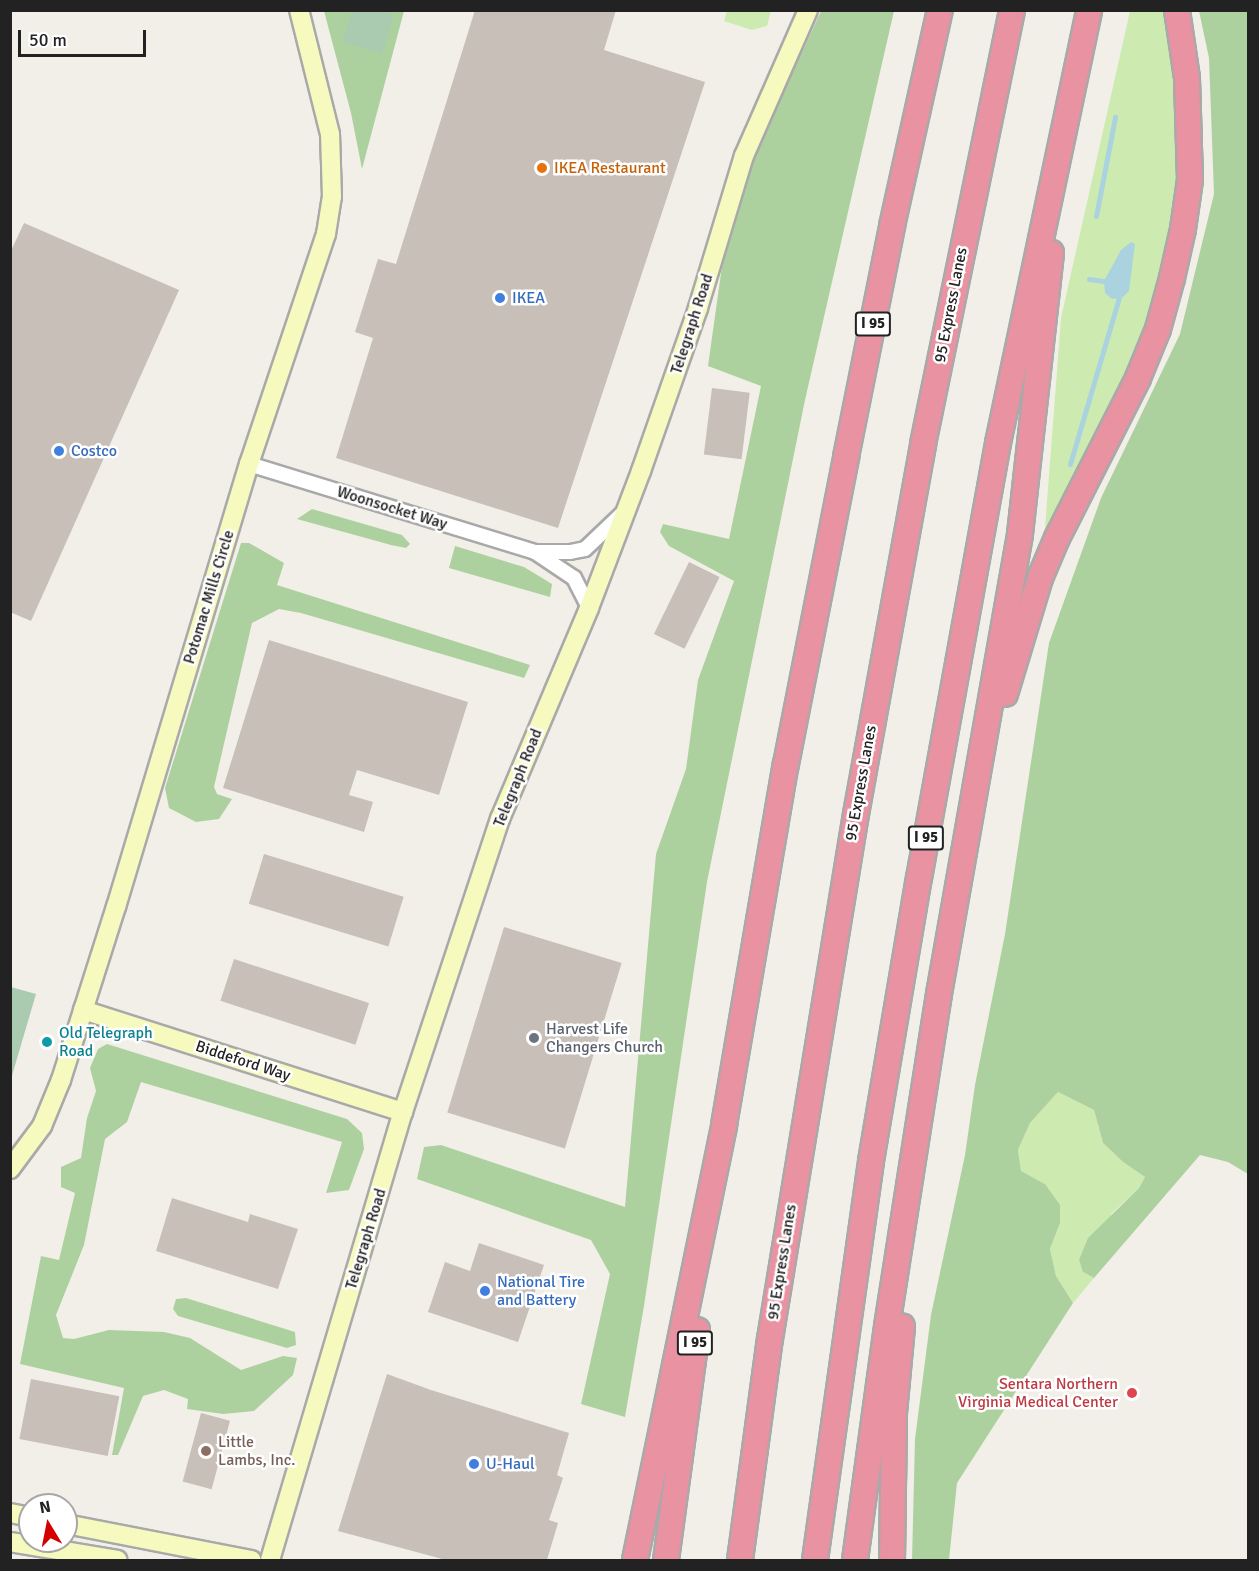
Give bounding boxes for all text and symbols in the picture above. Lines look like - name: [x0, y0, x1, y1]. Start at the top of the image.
- scale bar: [21, 18, 148, 56]
- text: 50 m: [29, 29, 67, 51]
- place label: IKEA Restaurant: [554, 158, 666, 178]
- marker: IKEA Restaurant: [535, 161, 549, 175]
- street label: 95 Express Lanes: [930, 246, 972, 364]
- street label: Telegraph Road: [667, 271, 717, 377]
- place label: IKEA: [512, 288, 545, 308]
- marker: IKEA: [493, 291, 507, 305]
- road number: I 95: [854, 312, 892, 336]
- place label: Costco: [71, 441, 117, 461]
- marker: Costco: [52, 444, 66, 458]
- street label: Woonsocket Way: [334, 482, 450, 534]
- street label: Potomac Mills Circle: [179, 528, 239, 666]
- street label: 95 Express Lanes: [841, 724, 881, 842]
- street label: Telegraph Road: [490, 726, 546, 830]
- road number: I 95: [906, 826, 946, 850]
- place label: Harvest Life Changers Church: [546, 1019, 663, 1057]
- place label: Old Telegraph Road: [59, 1023, 153, 1061]
- marker: Harvest Life Changers Church: [527, 1031, 541, 1045]
- marker: Old Telegraph Road: [40, 1035, 54, 1049]
- street label: Biddeford Way: [193, 1037, 293, 1085]
- street label: Telegraph Road: [342, 1186, 390, 1292]
- street label: 95 Express Lanes: [763, 1203, 801, 1321]
- place label: National Tire and Battery: [497, 1272, 585, 1310]
- marker: National Tire and Battery: [478, 1284, 492, 1298]
- road number: I 95: [676, 1331, 714, 1355]
- place label: Sentara Northern Virginia Medical Center: [958, 1374, 1118, 1412]
- marker: Sentara Northern Virginia Medical Center: [1123, 1384, 1141, 1402]
- place label: Little Lambs, Inc.: [218, 1432, 295, 1470]
- marker: Little Lambs, Inc.: [199, 1444, 213, 1458]
- place label: U-Haul: [486, 1454, 535, 1474]
- marker: U-Haul: [467, 1457, 481, 1471]
- north arrow: [18, 1493, 78, 1553]
- text: N: [38, 1496, 52, 1518]

